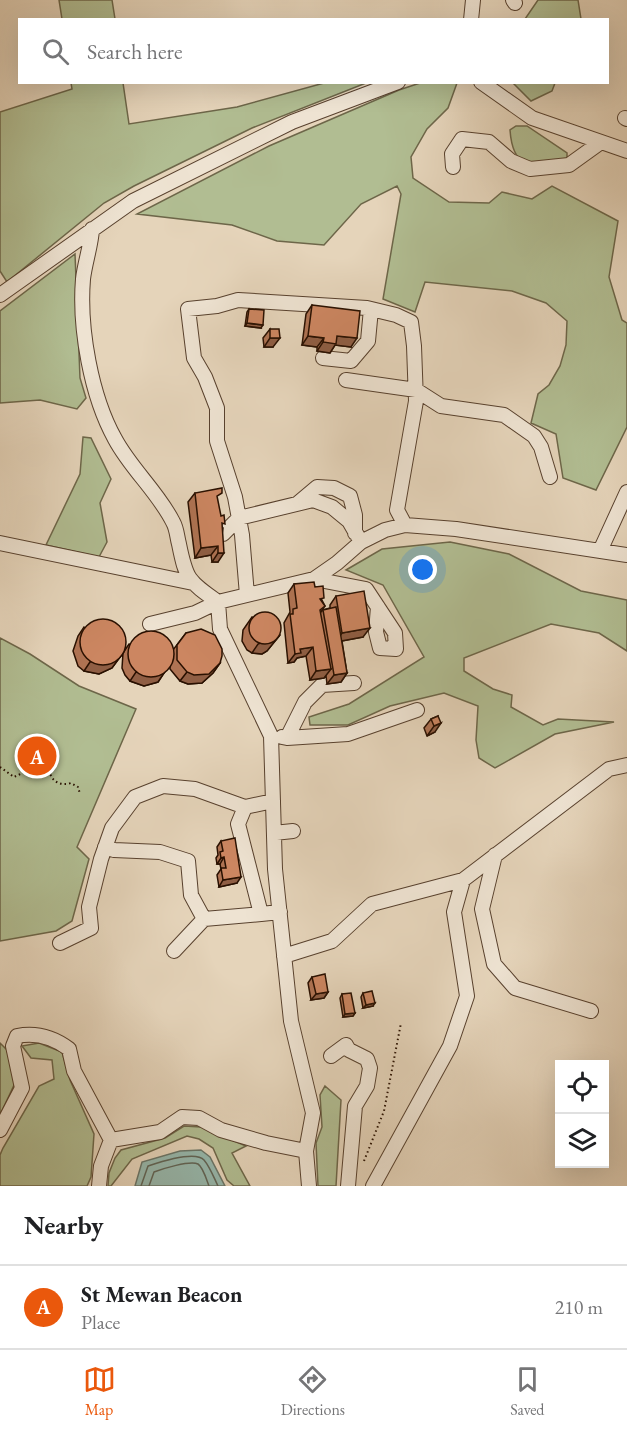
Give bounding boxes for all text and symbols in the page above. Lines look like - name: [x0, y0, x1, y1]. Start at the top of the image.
- search box: [18, 18, 609, 84]
- icon: search: [39, 35, 72, 68]
- text: Search here: [87, 37, 182, 66]
- your location: [408, 555, 437, 584]
- pin: A: [18, 734, 57, 778]
- map controls: [555, 1060, 609, 1168]
- button: locate: [555, 1060, 609, 1114]
- button: layers: [555, 1114, 609, 1168]
- text: Nearby: [24, 1208, 104, 1242]
- text: St Mewan Beacon: [81, 1280, 242, 1309]
- text: A: [36, 1294, 51, 1320]
- text: 210 m: [555, 1294, 603, 1320]
- text: Place: [81, 1309, 120, 1335]
- tab: Map: [83, 1363, 116, 1420]
- tab: Directions: [281, 1363, 345, 1420]
- tab: Saved: [510, 1363, 544, 1420]

